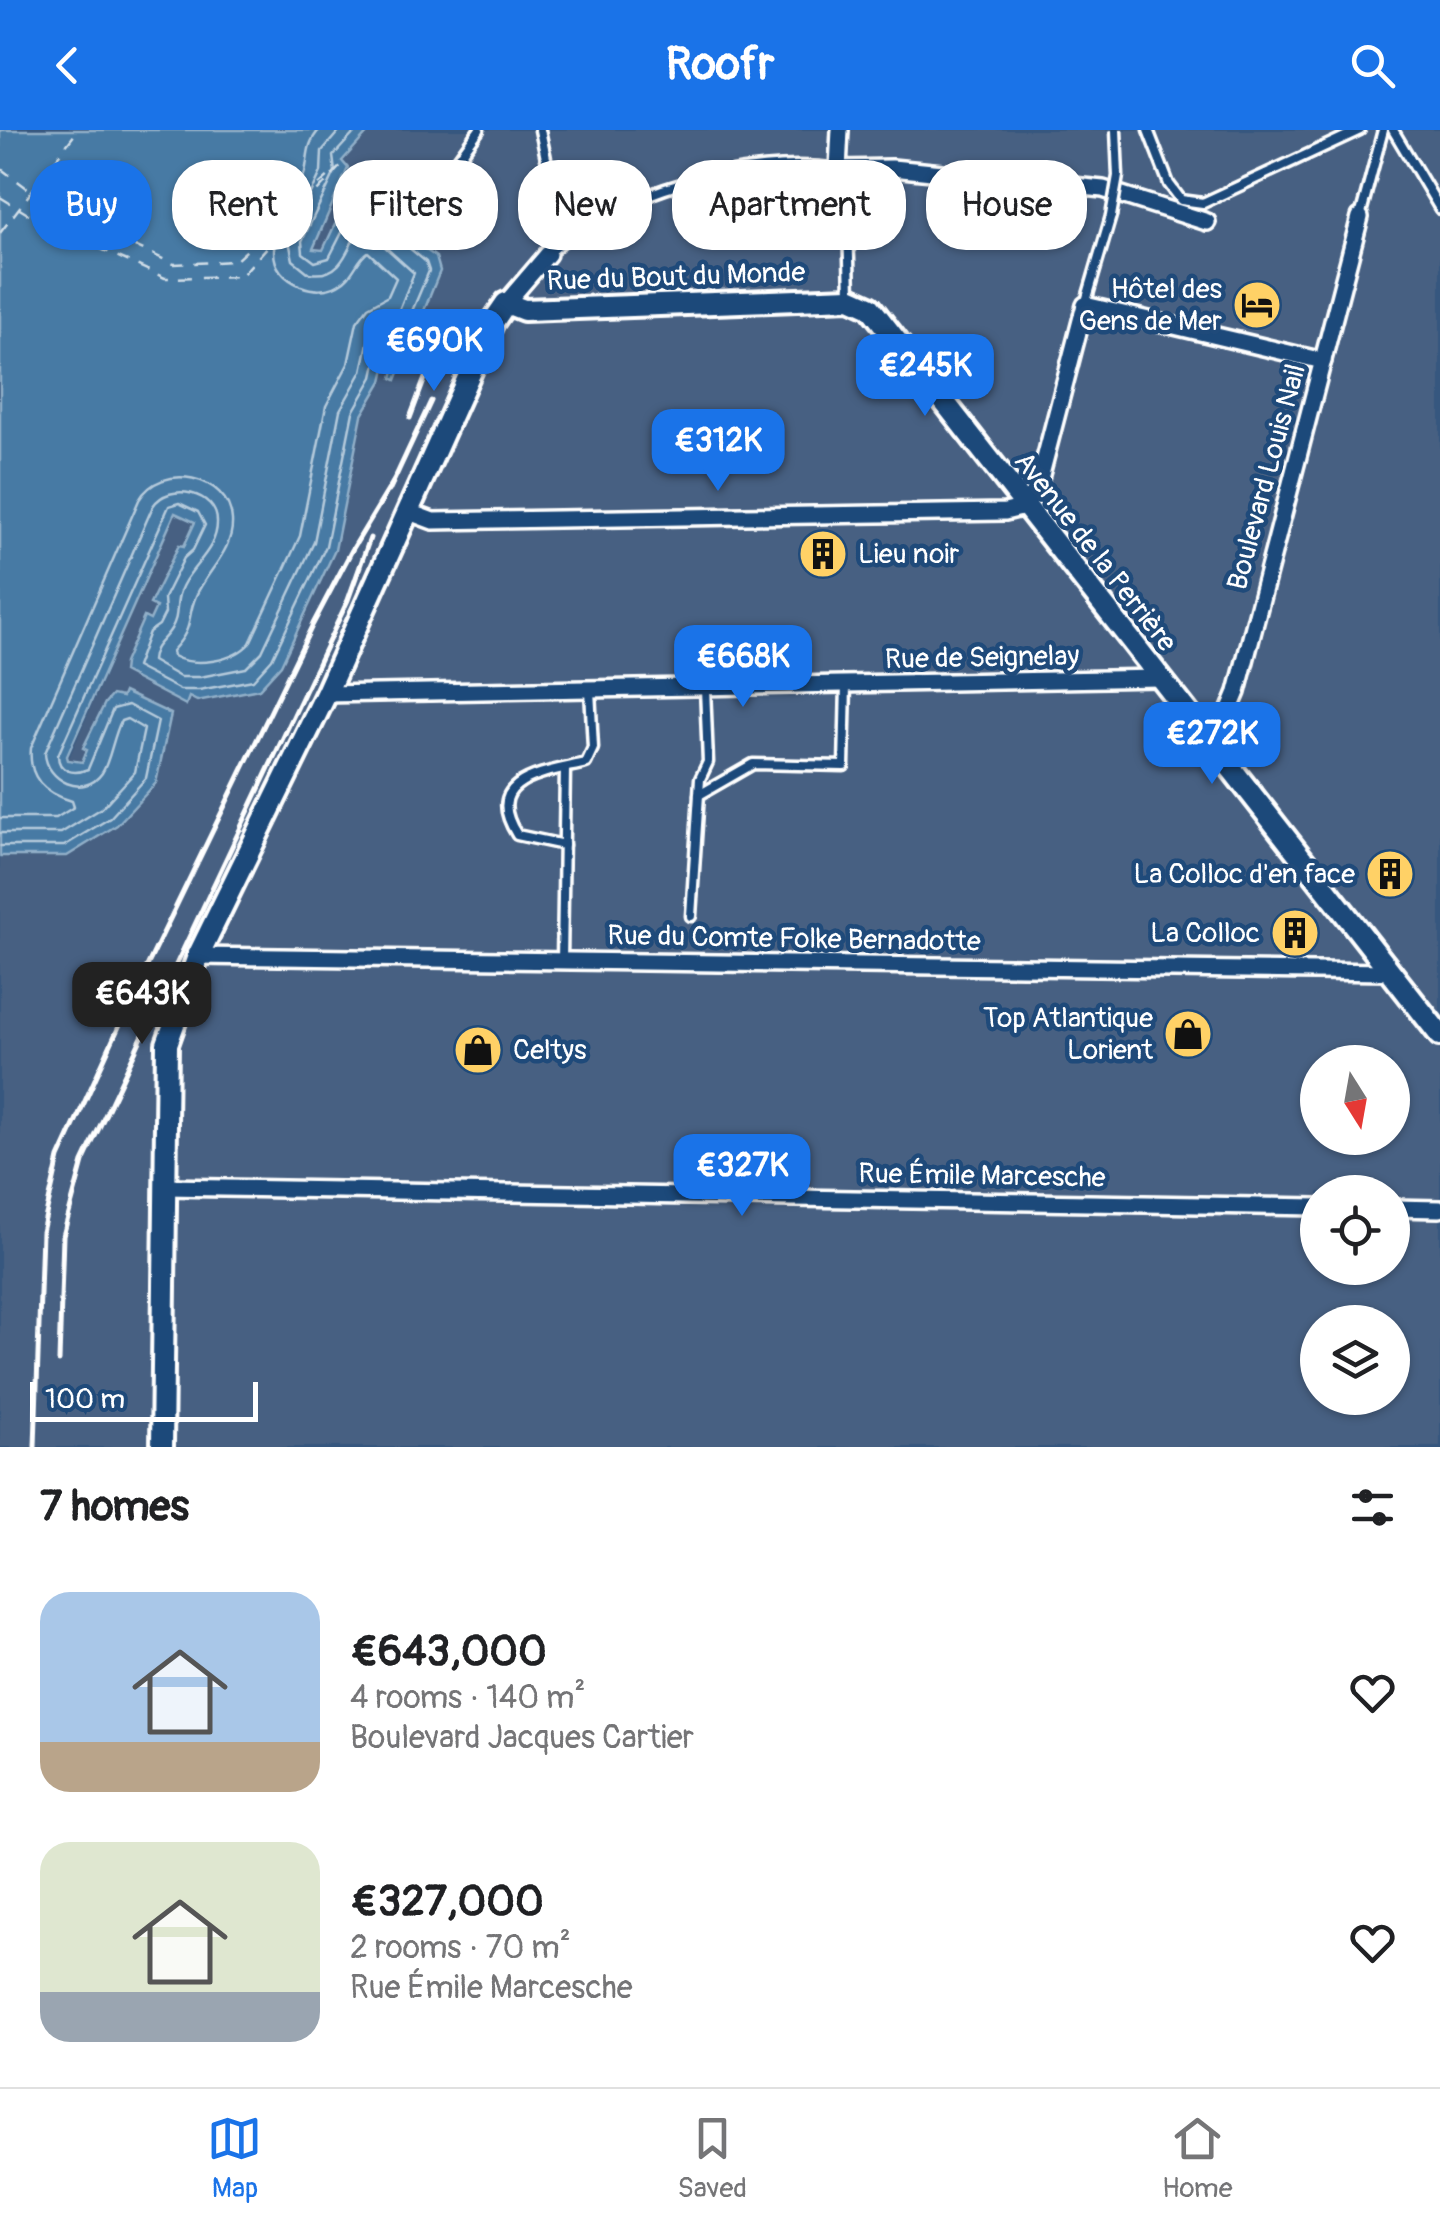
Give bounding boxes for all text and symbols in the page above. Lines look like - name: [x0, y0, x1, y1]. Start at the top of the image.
- text: Roofr: [666, 37, 774, 93]
- icon: back: [40, 38, 95, 93]
- icon: search: [1345, 38, 1400, 93]
- chip: Buy: [30, 160, 152, 250]
- chip: Rent: [172, 160, 313, 250]
- chip: Filters: [333, 160, 498, 250]
- chip: New: [518, 160, 652, 250]
- chip: Apartment: [672, 160, 906, 250]
- chip: House: [926, 160, 1087, 250]
- street label: Rue du Bout du Monde: [546, 255, 806, 299]
- place label: Hôtel des Gens de Mer: [1078, 272, 1222, 339]
- hotel icon: Hôtel des Gens de Mer: [1231, 279, 1283, 331]
- pin: €690K: [364, 309, 504, 394]
- text: €690K: [385, 321, 483, 361]
- pin: €245K: [855, 334, 995, 419]
- text: €245K: [878, 346, 972, 386]
- street label: Boulevard Louis Nail: [1220, 360, 1314, 594]
- pin: €312K: [648, 409, 788, 494]
- text: €312K: [674, 421, 762, 461]
- street label: Avenue de la Perrière: [1006, 445, 1184, 659]
- building icon: Lieu noir: [797, 528, 849, 580]
- place label: Lieu noir: [858, 537, 959, 572]
- pin: €668K: [673, 625, 813, 710]
- text: €668K: [696, 637, 790, 677]
- street label: Rue de Seignelay: [884, 639, 1080, 677]
- pin: €272K: [1142, 702, 1282, 787]
- text: €272K: [1165, 714, 1259, 754]
- building icon: La Colloc d'en face: [1364, 848, 1416, 900]
- place label: La Colloc d'en face: [1133, 857, 1355, 892]
- building icon: La Colloc: [1269, 907, 1321, 959]
- place label: La Colloc: [1150, 916, 1260, 951]
- street label: Rue du Comte Folke Bernadotte: [607, 918, 981, 960]
- pin: €643K: [72, 962, 212, 1047]
- text: €643K: [94, 974, 190, 1014]
- place label: Top Atlantique Lorient: [983, 1001, 1154, 1068]
- shop icon: Top Atlantique Lorient: [1162, 1008, 1214, 1060]
- shop icon: Celtys: [452, 1024, 504, 1076]
- place label: Celtys: [513, 1033, 587, 1068]
- north arrow: [1300, 1045, 1410, 1155]
- map controls: [1300, 1045, 1410, 1415]
- pin: €327K: [672, 1134, 812, 1219]
- text: €327K: [695, 1146, 789, 1186]
- street label: Rue Émile Marcesche: [858, 1156, 1106, 1196]
- button: locate: [1300, 1175, 1410, 1285]
- button: layers: [1300, 1305, 1410, 1415]
- scale bar: [30, 1377, 258, 1422]
- text: 100 m: [45, 1382, 125, 1417]
- icon: filters: [1345, 1480, 1400, 1535]
- text: 7 homes: [40, 1481, 189, 1533]
- text: €643,000: [350, 1626, 547, 1678]
- icon: home: [120, 1632, 240, 1752]
- icon: heart: [1345, 1665, 1400, 1720]
- text: 4 rooms · 140 m²: [350, 1678, 585, 1718]
- text: Boulevard Jacques Cartier: [350, 1718, 694, 1758]
- text: €327,000: [350, 1876, 544, 1928]
- icon: home: [120, 1882, 240, 2002]
- icon: heart: [1345, 1915, 1400, 1970]
- text: 2 rooms · 70 m²: [350, 1928, 571, 1968]
- text: Rue Émile Marcesche: [350, 1968, 632, 2008]
- tab: Map: [207, 2111, 262, 2206]
- tab: Saved: [677, 2111, 747, 2206]
- tab: Home: [1162, 2111, 1232, 2206]

